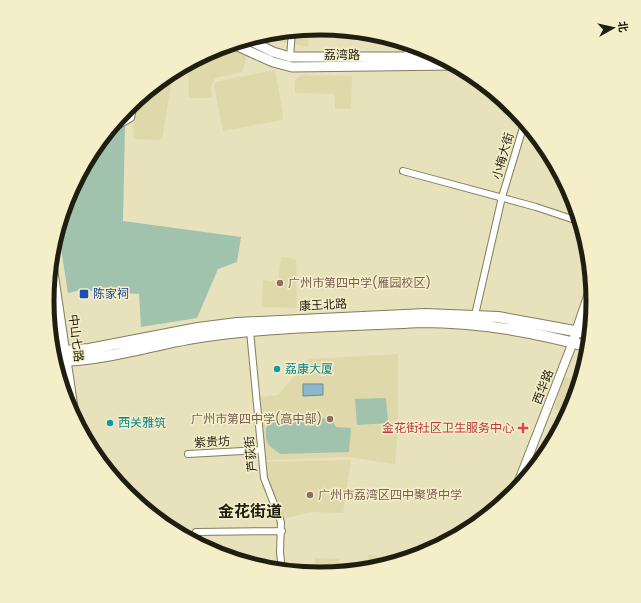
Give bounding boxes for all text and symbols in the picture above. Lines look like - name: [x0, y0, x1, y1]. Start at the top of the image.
- north arrow: [593, 8, 633, 48]
- text: 北: [614, 20, 632, 33]
- street label: 荔湾路: [324, 46, 360, 63]
- street label: 小梅大街: [488, 130, 517, 181]
- place label: 广州市第四中学(雁园校区): [288, 274, 431, 291]
- marker: 广州市第四中学(雁园校区): [275, 278, 285, 288]
- place label: 陈家祠: [93, 285, 129, 302]
- marker: 陈家祠: [78, 288, 90, 300]
- street label: 康王北路: [299, 295, 347, 314]
- street label: 中山七路: [65, 313, 88, 363]
- place label: 荔康大厦: [285, 360, 333, 377]
- marker: 荔康大厦: [272, 364, 282, 374]
- street label: 西华路: [528, 367, 557, 407]
- place label: 广州市第四中学(高中部): [191, 410, 322, 427]
- place label: 西关雅筑: [118, 414, 166, 431]
- marker: 广州市第四中学(高中部): [325, 414, 335, 424]
- marker: 西关雅筑: [105, 418, 115, 428]
- place label: 金花街社区卫生服务中心: [382, 419, 514, 436]
- marker: 金花街社区卫生服务中心: [517, 422, 529, 434]
- street label: 紫贵坊: [194, 432, 230, 451]
- street label: 芦荻街: [240, 435, 261, 473]
- place label: 广州市荔湾区四中聚贤中学: [318, 486, 462, 503]
- marker: 广州市荔湾区四中聚贤中学: [305, 490, 315, 500]
- district label: 金花街道: [218, 500, 282, 523]

